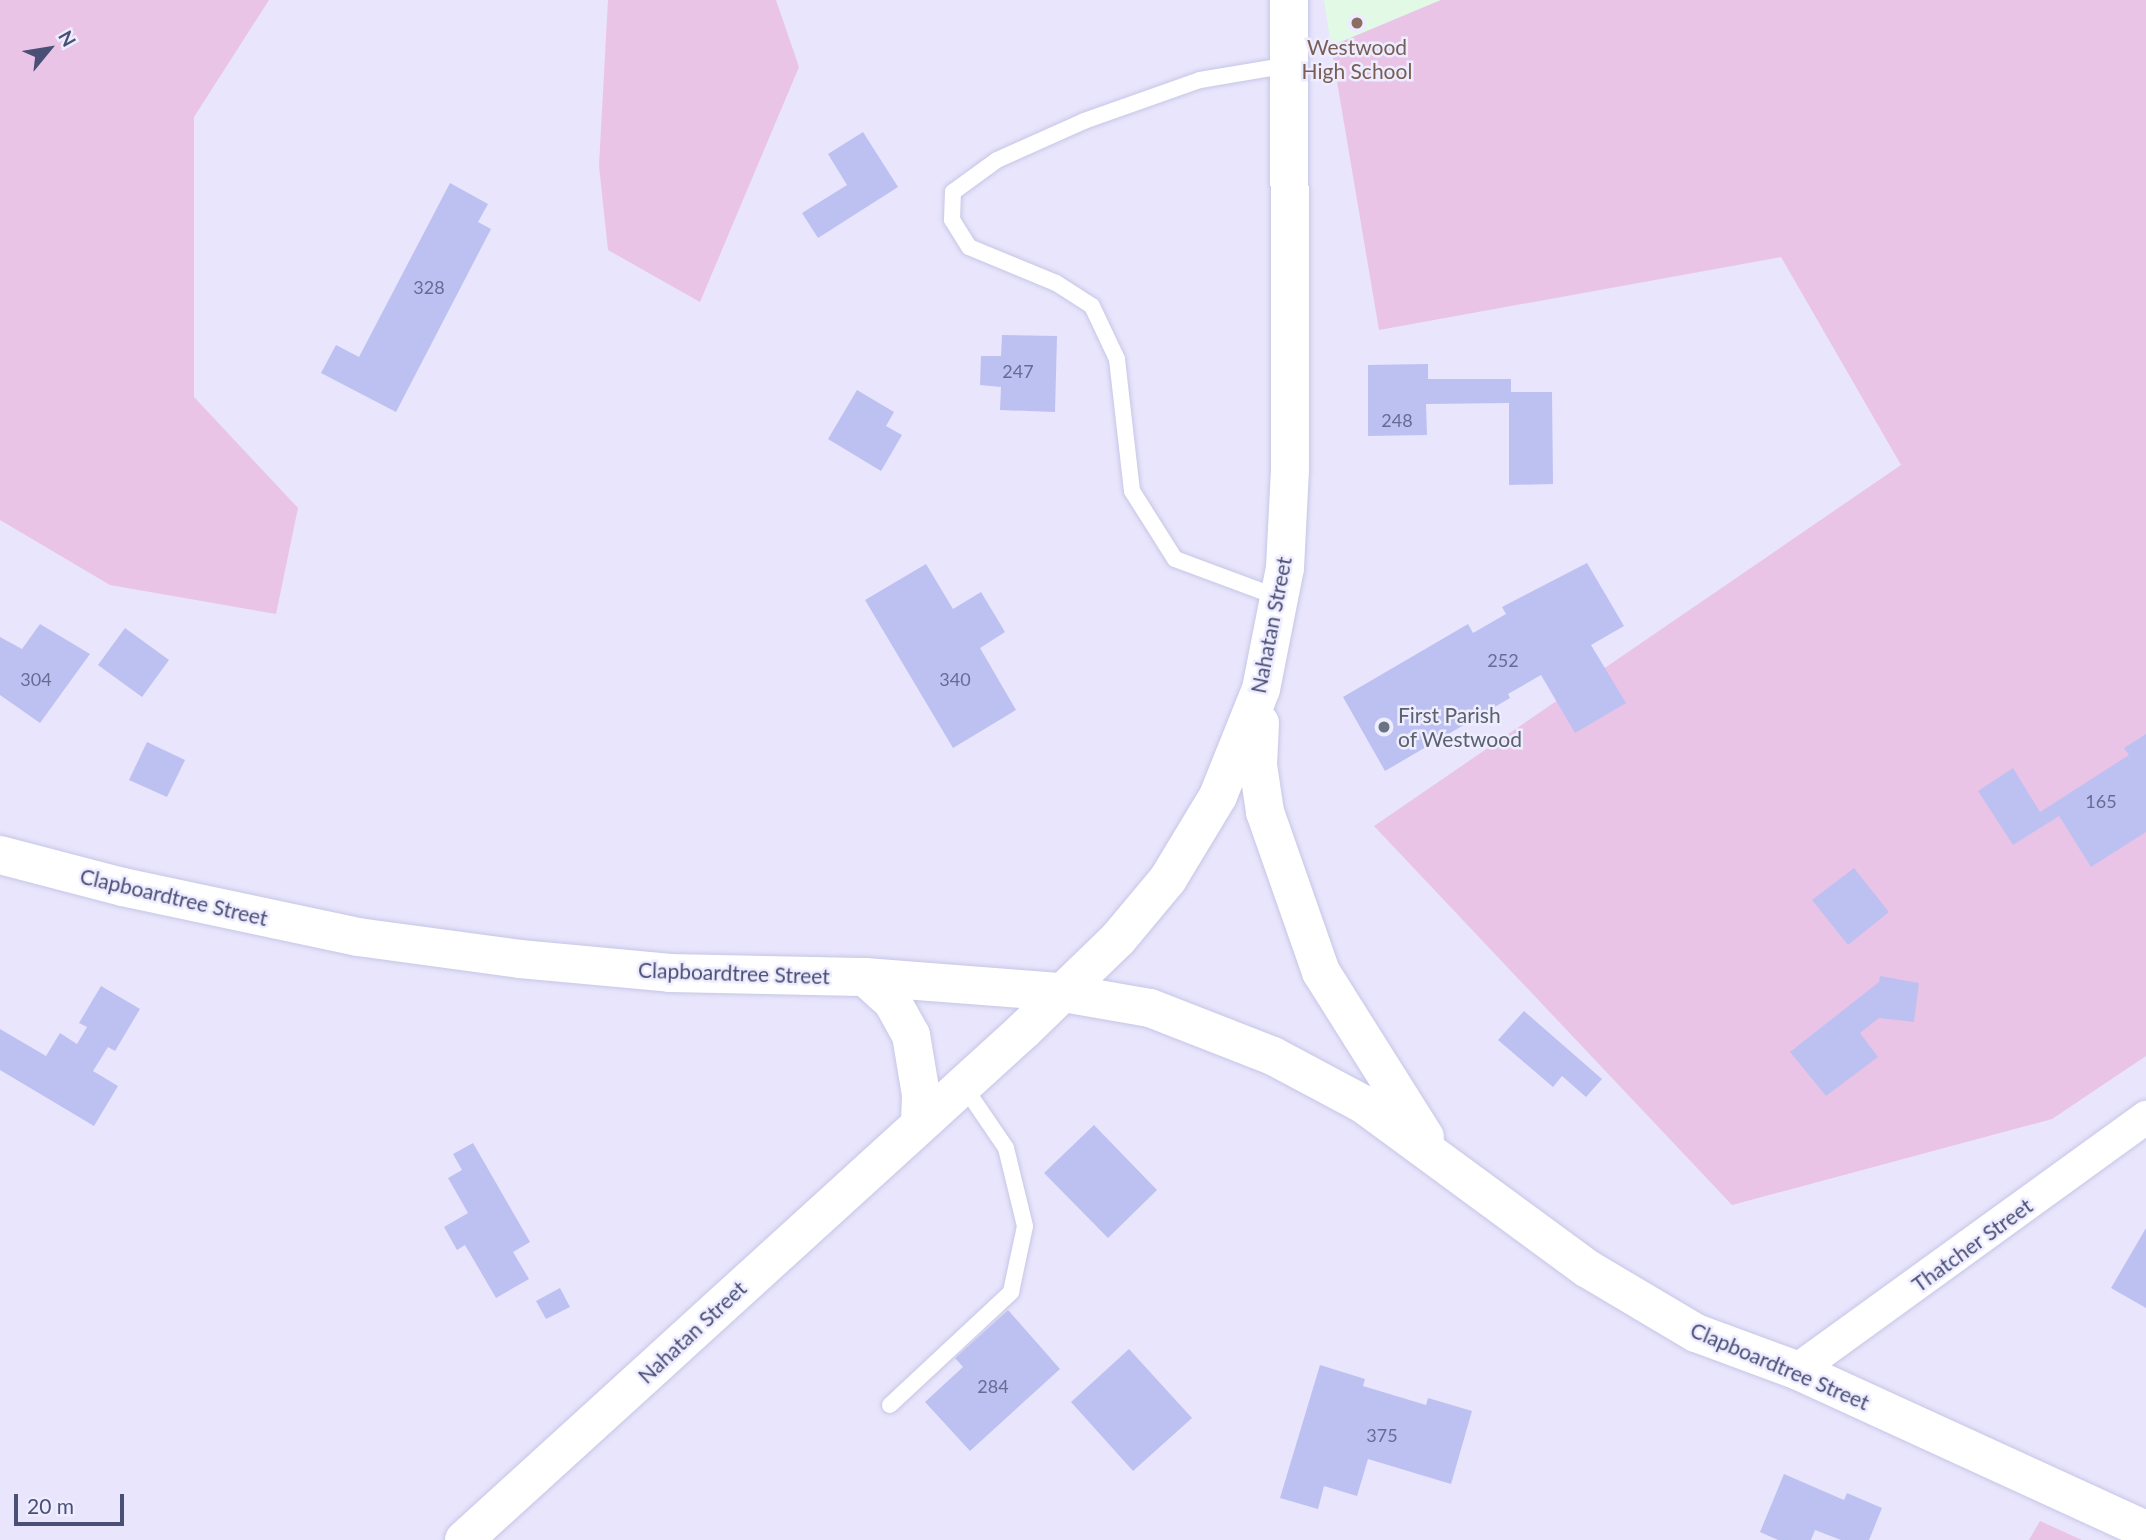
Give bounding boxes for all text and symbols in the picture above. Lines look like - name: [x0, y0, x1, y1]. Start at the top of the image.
- north arrow: [14, 14, 84, 84]
- marker: Westwood High School: [1349, 15, 1365, 31]
- text: N: [54, 26, 81, 50]
- place label: Westwood High School: [1302, 34, 1412, 84]
- house number: 328: [413, 276, 445, 298]
- house number: 247: [1002, 360, 1034, 382]
- house number: 248: [1381, 409, 1413, 431]
- street label: Nahatan Street: [1245, 555, 1297, 695]
- house number: 252: [1487, 649, 1519, 671]
- house number: 304: [20, 668, 52, 690]
- house number: 340: [939, 668, 971, 690]
- place label: First Parish of Westwood: [1398, 702, 1523, 752]
- marker: First Parish of Westwood: [1376, 719, 1392, 735]
- house number: 165: [2085, 790, 2117, 812]
- street label: Clapboardtree Street: [78, 863, 270, 931]
- street label: Clapboardtree Street: [638, 957, 830, 989]
- street label: Thatcher Street: [1907, 1193, 2037, 1297]
- street label: Nahatan Street: [633, 1276, 751, 1388]
- street label: Clapboardtree Street: [1687, 1317, 1873, 1415]
- house number: 284: [977, 1375, 1009, 1397]
- house number: 375: [1366, 1424, 1398, 1446]
- scale bar: [18, 1480, 128, 1524]
- text: 20 m: [27, 1493, 74, 1518]

